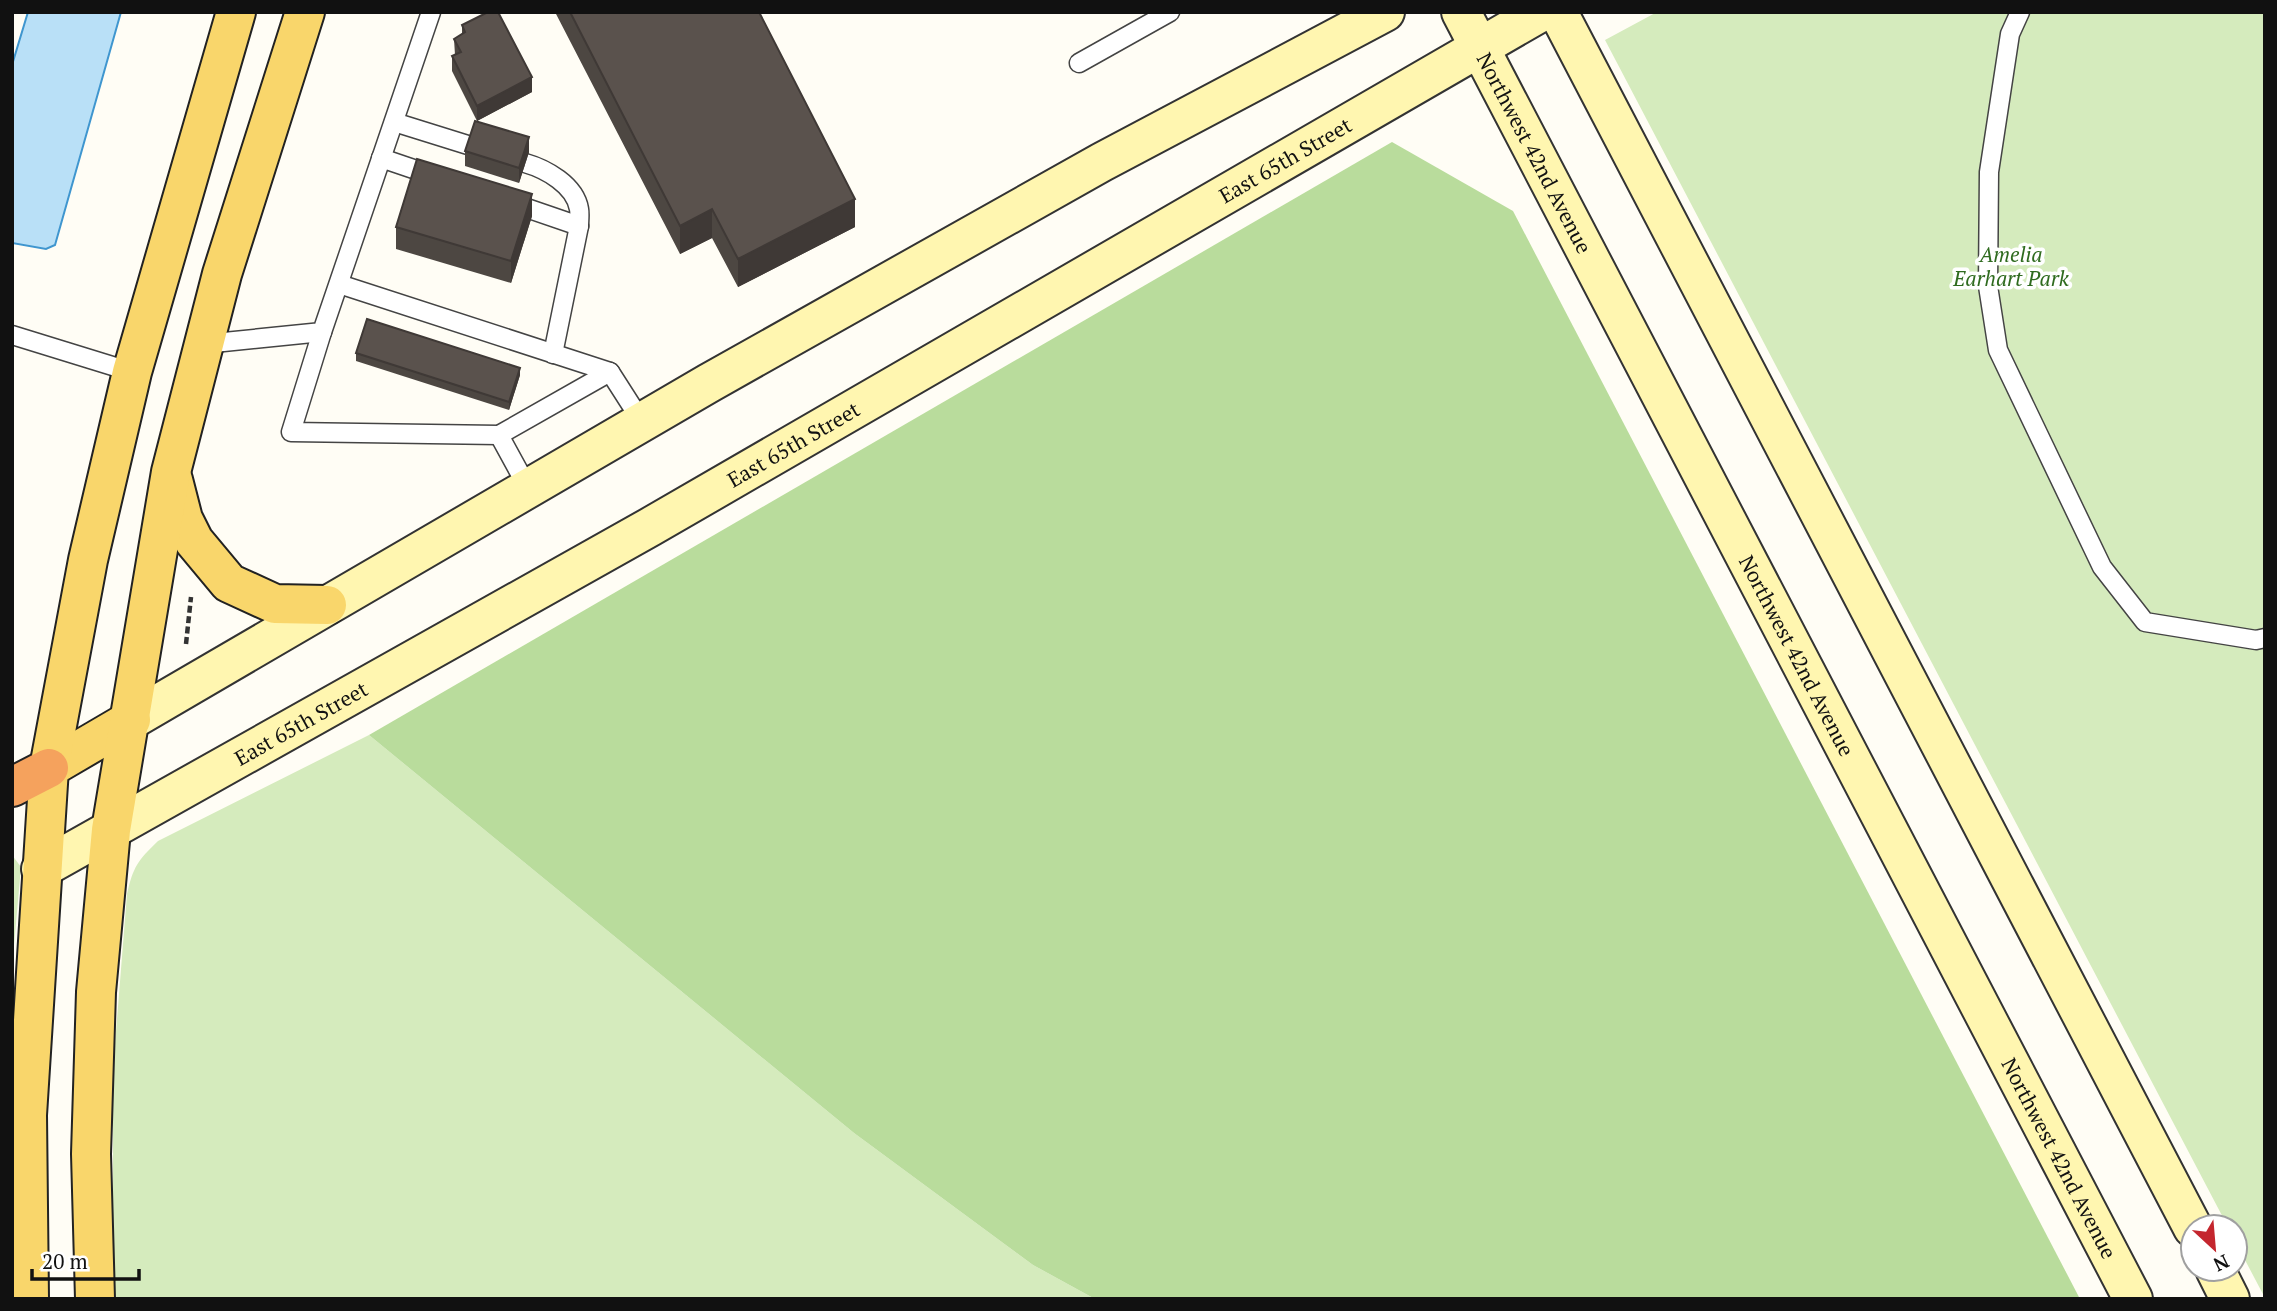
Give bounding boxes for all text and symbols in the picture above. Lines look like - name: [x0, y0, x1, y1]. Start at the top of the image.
- street label: Northwest 42nd Avenue: [1471, 48, 1599, 258]
- street label: East 65th Street: [1214, 111, 1357, 209]
- park label: Amelia Earhart Park: [1952, 240, 2070, 292]
- street label: East 65th Street: [722, 395, 865, 493]
- street label: Northwest 42nd Avenue: [1733, 550, 1861, 761]
- street label: East 65th Street: [229, 674, 373, 772]
- street label: Northwest 42nd Avenue: [1995, 1053, 2123, 1263]
- north arrow: [2179, 1213, 2249, 1283]
- scale bar: [32, 1238, 138, 1282]
- text: 20 m: [42, 1247, 88, 1275]
- text: N: [2209, 1249, 2234, 1278]

